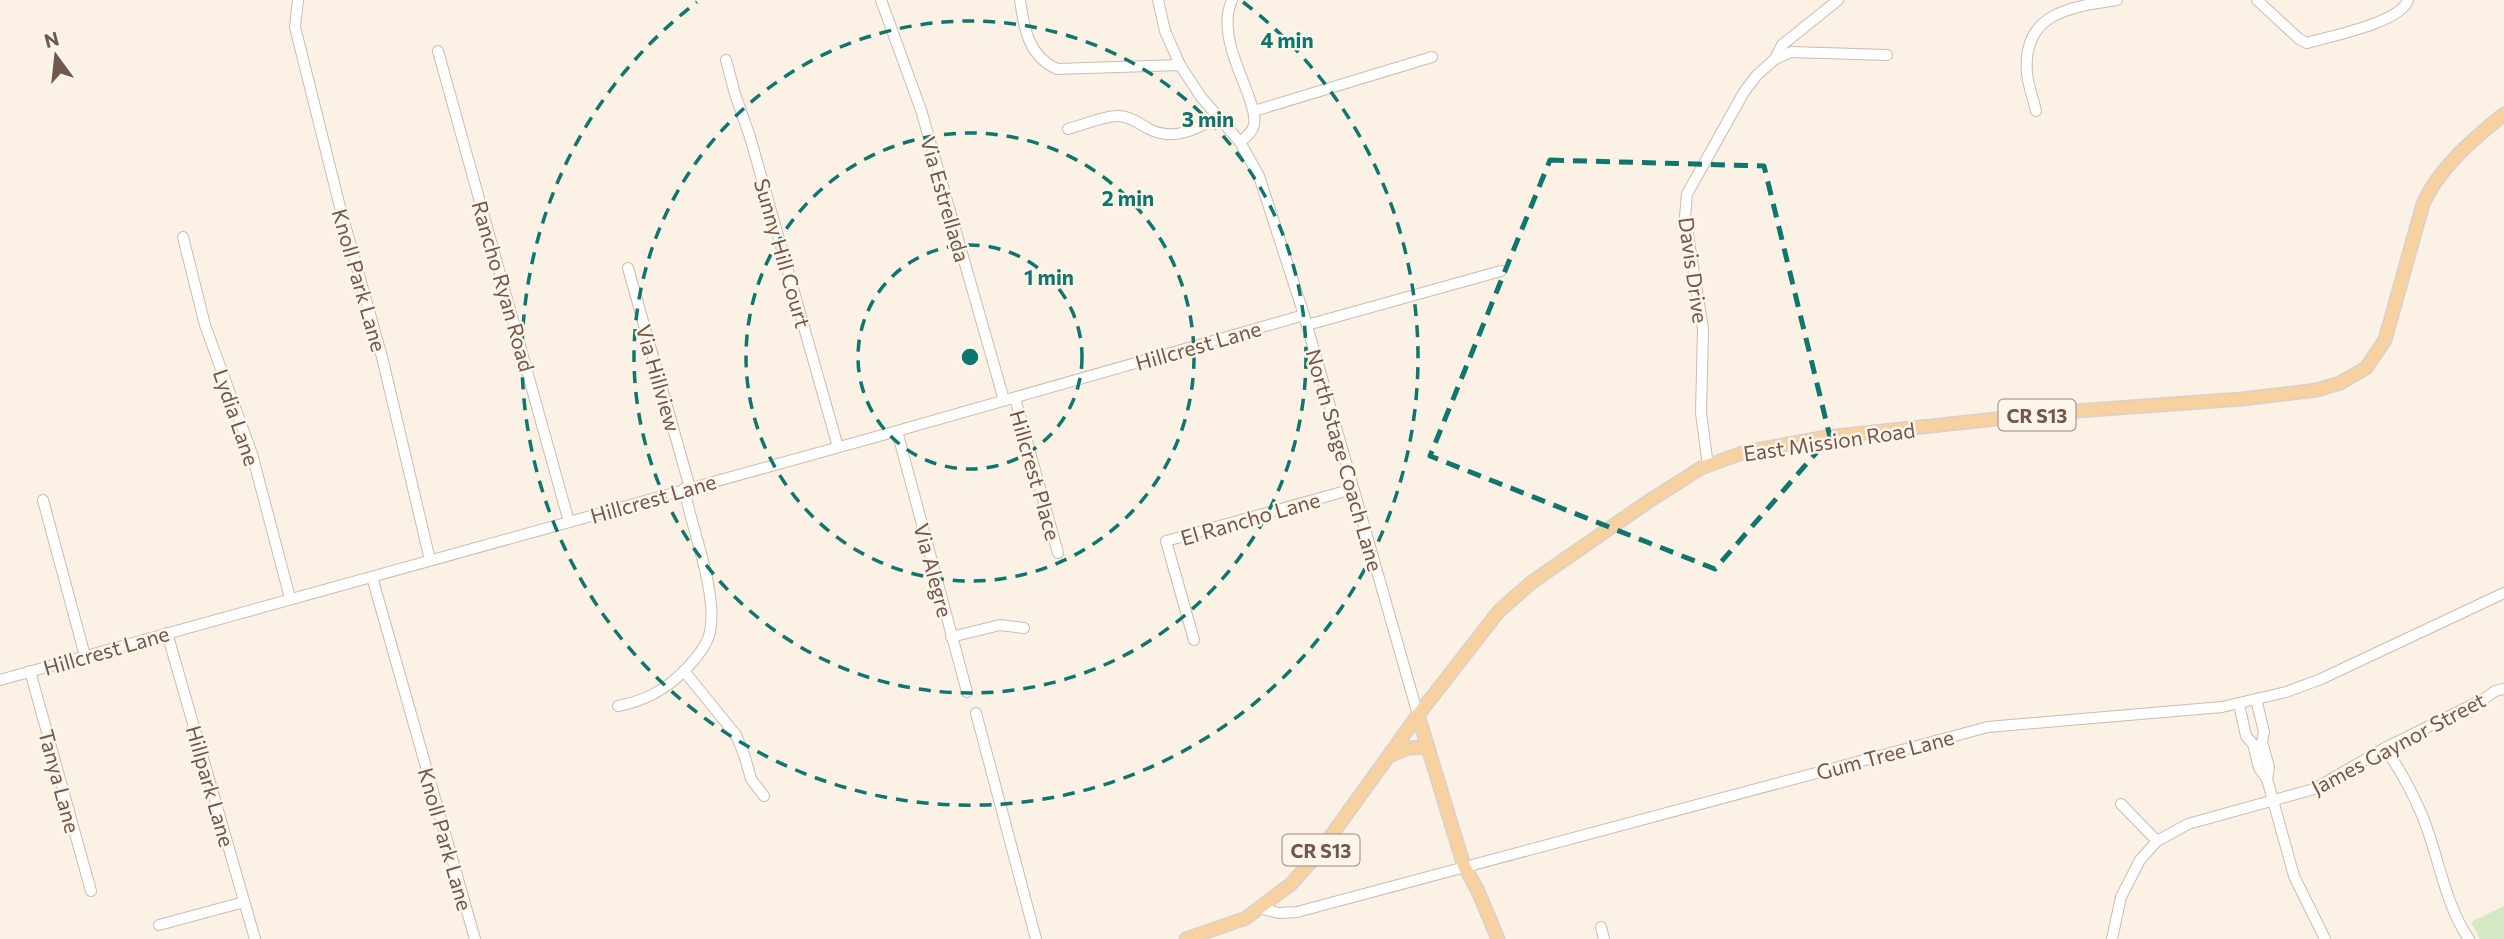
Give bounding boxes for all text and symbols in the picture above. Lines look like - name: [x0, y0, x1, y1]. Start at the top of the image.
- north arrow: [21, 21, 91, 91]
- text: N: [42, 26, 61, 52]
- text: 4 min: [1260, 27, 1314, 52]
- text: 3 min: [1182, 106, 1234, 131]
- street label: Via Estrellada: [916, 133, 976, 265]
- street label: Sunny Hill Court: [750, 175, 816, 331]
- text: 2 min: [1102, 185, 1154, 210]
- street label: Rancho Ryan Road: [468, 198, 540, 374]
- street label: Knoll Park Lane: [328, 206, 392, 354]
- street label: Davis Drive: [1674, 215, 1714, 325]
- text: 1 min: [1024, 264, 1074, 289]
- street label: Hillcrest Lane: [1132, 315, 1264, 375]
- street label: Via Hillview: [632, 321, 686, 435]
- centre of rings: [958, 345, 982, 369]
- street label: North Stage Coach Lane: [1301, 346, 1389, 574]
- street label: Lydia Lane: [209, 365, 265, 469]
- road number: CR S13: [1998, 400, 2076, 430]
- street label: Hillcrest Place: [1005, 407, 1067, 543]
- street label: East Mission Road: [1742, 417, 1916, 465]
- street label: Hillcrest Lane: [587, 468, 719, 528]
- street label: El Rancho Lane: [1177, 486, 1323, 550]
- street label: Via Alegre: [909, 520, 959, 620]
- street label: Hillcrest Lane: [40, 620, 172, 680]
- street label: James Gaynor Street: [2307, 687, 2489, 799]
- street label: Hillpark Lane: [182, 722, 240, 850]
- street label: Gum Tree Lane: [1813, 724, 1957, 784]
- street label: Tanya Lane: [34, 726, 86, 836]
- street label: Knoll Park Lane: [414, 765, 478, 913]
- road number: CR S13: [1282, 834, 1360, 866]

